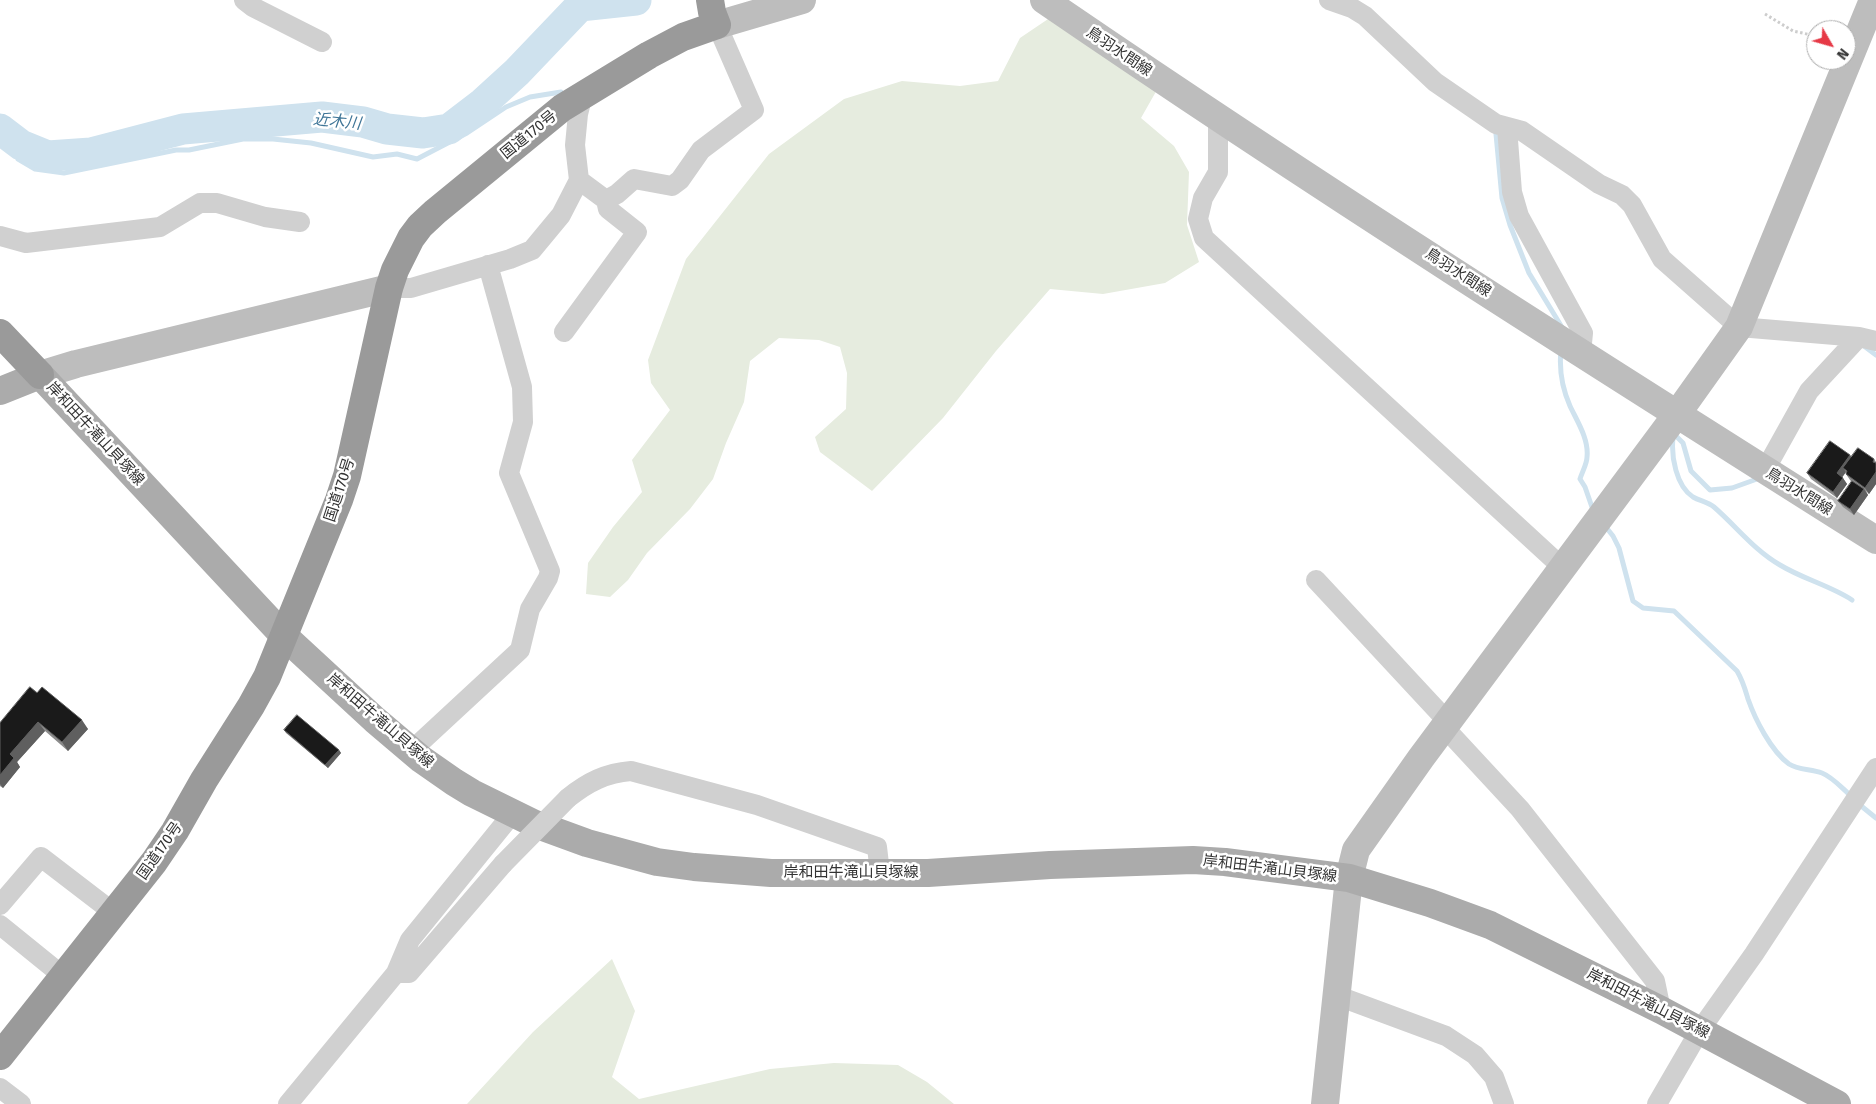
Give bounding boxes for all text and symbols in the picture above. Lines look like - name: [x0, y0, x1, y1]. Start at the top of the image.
- north arrow: [1806, 20, 1856, 70]
- street label: 鳥羽水間線: [1083, 24, 1155, 80]
- text: N: [1833, 45, 1852, 63]
- street label: 国道170号: [498, 107, 560, 163]
- water label: 近木川: [312, 110, 362, 134]
- street label: 鳥羽水間線: [1422, 245, 1494, 301]
- street label: 岸和田牛滝山貝塚線: [42, 378, 148, 490]
- street label: 国道170号: [321, 456, 359, 524]
- street label: 鳥羽水間線: [1762, 464, 1836, 520]
- street label: 岸和田牛滝山貝塚線: [323, 670, 437, 772]
- street label: 国道170号: [134, 819, 186, 883]
- street label: 岸和田牛滝山貝塚線: [1202, 852, 1338, 886]
- street label: 岸和田牛滝山貝塚線: [784, 864, 918, 882]
- street label: 岸和田牛滝山貝塚線: [1584, 965, 1712, 1043]

